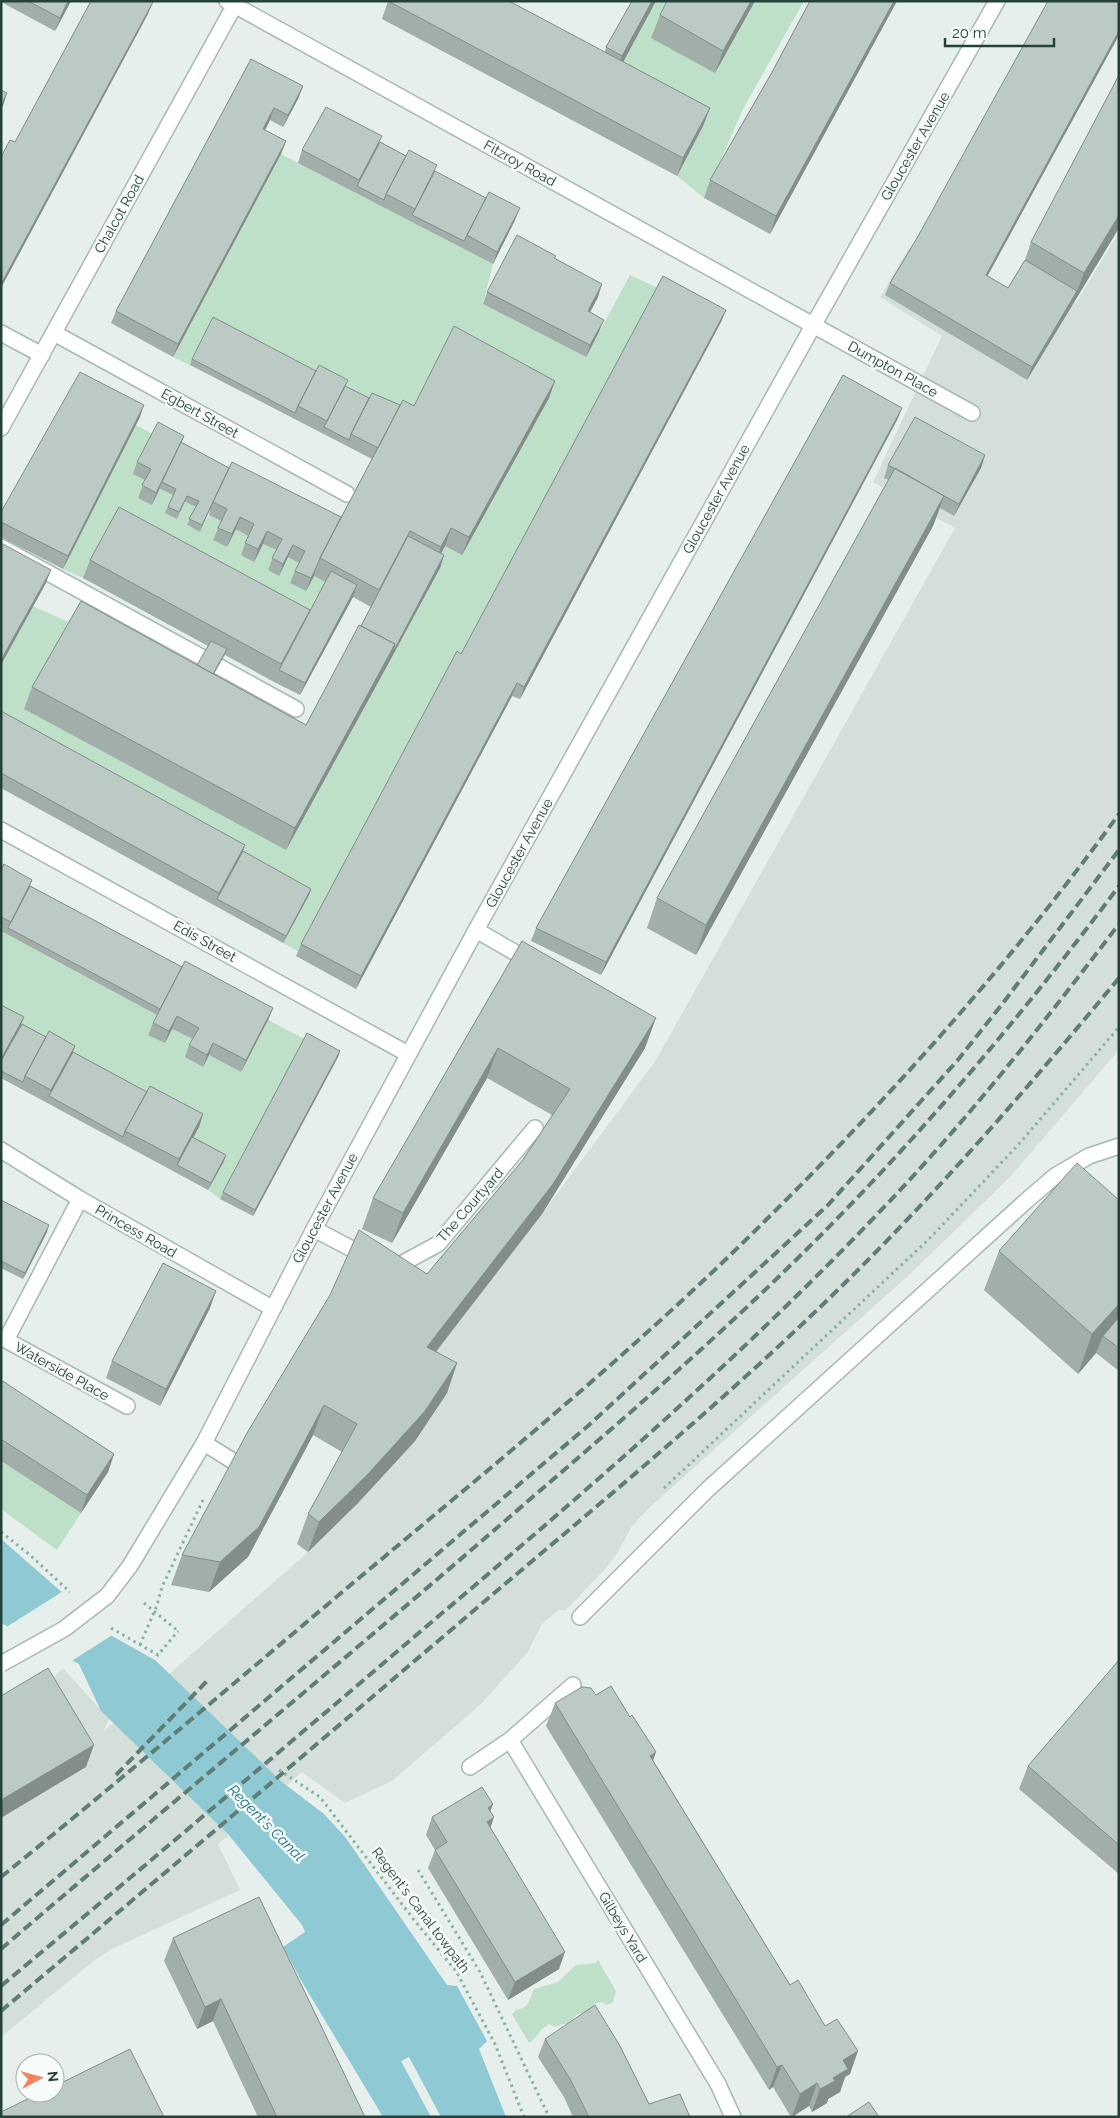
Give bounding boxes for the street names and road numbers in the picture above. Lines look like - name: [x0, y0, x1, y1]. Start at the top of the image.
- street label: Gloucester Avenue: [877, 89, 953, 203]
- street label: Fitzroy Road: [481, 137, 559, 189]
- street label: Chalcot Road: [91, 172, 147, 256]
- street label: Dumpton Place: [845, 338, 941, 400]
- street label: Egbert Street: [159, 385, 242, 441]
- street label: Gloucester Avenue: [679, 441, 753, 557]
- street label: Gloucester Avenue: [482, 795, 556, 911]
- street label: Edis Street: [171, 917, 239, 965]
- street label: Gloucester Avenue: [289, 1150, 361, 1266]
- street label: The Courtyard: [434, 1165, 506, 1245]
- street label: Princess Road: [92, 1201, 180, 1261]
- street label: Waterside Place: [12, 1338, 112, 1404]
- street label: Regent's Canal towpath: [369, 1844, 473, 1976]
- street label: Gilbeys Yard: [596, 1889, 650, 1965]

